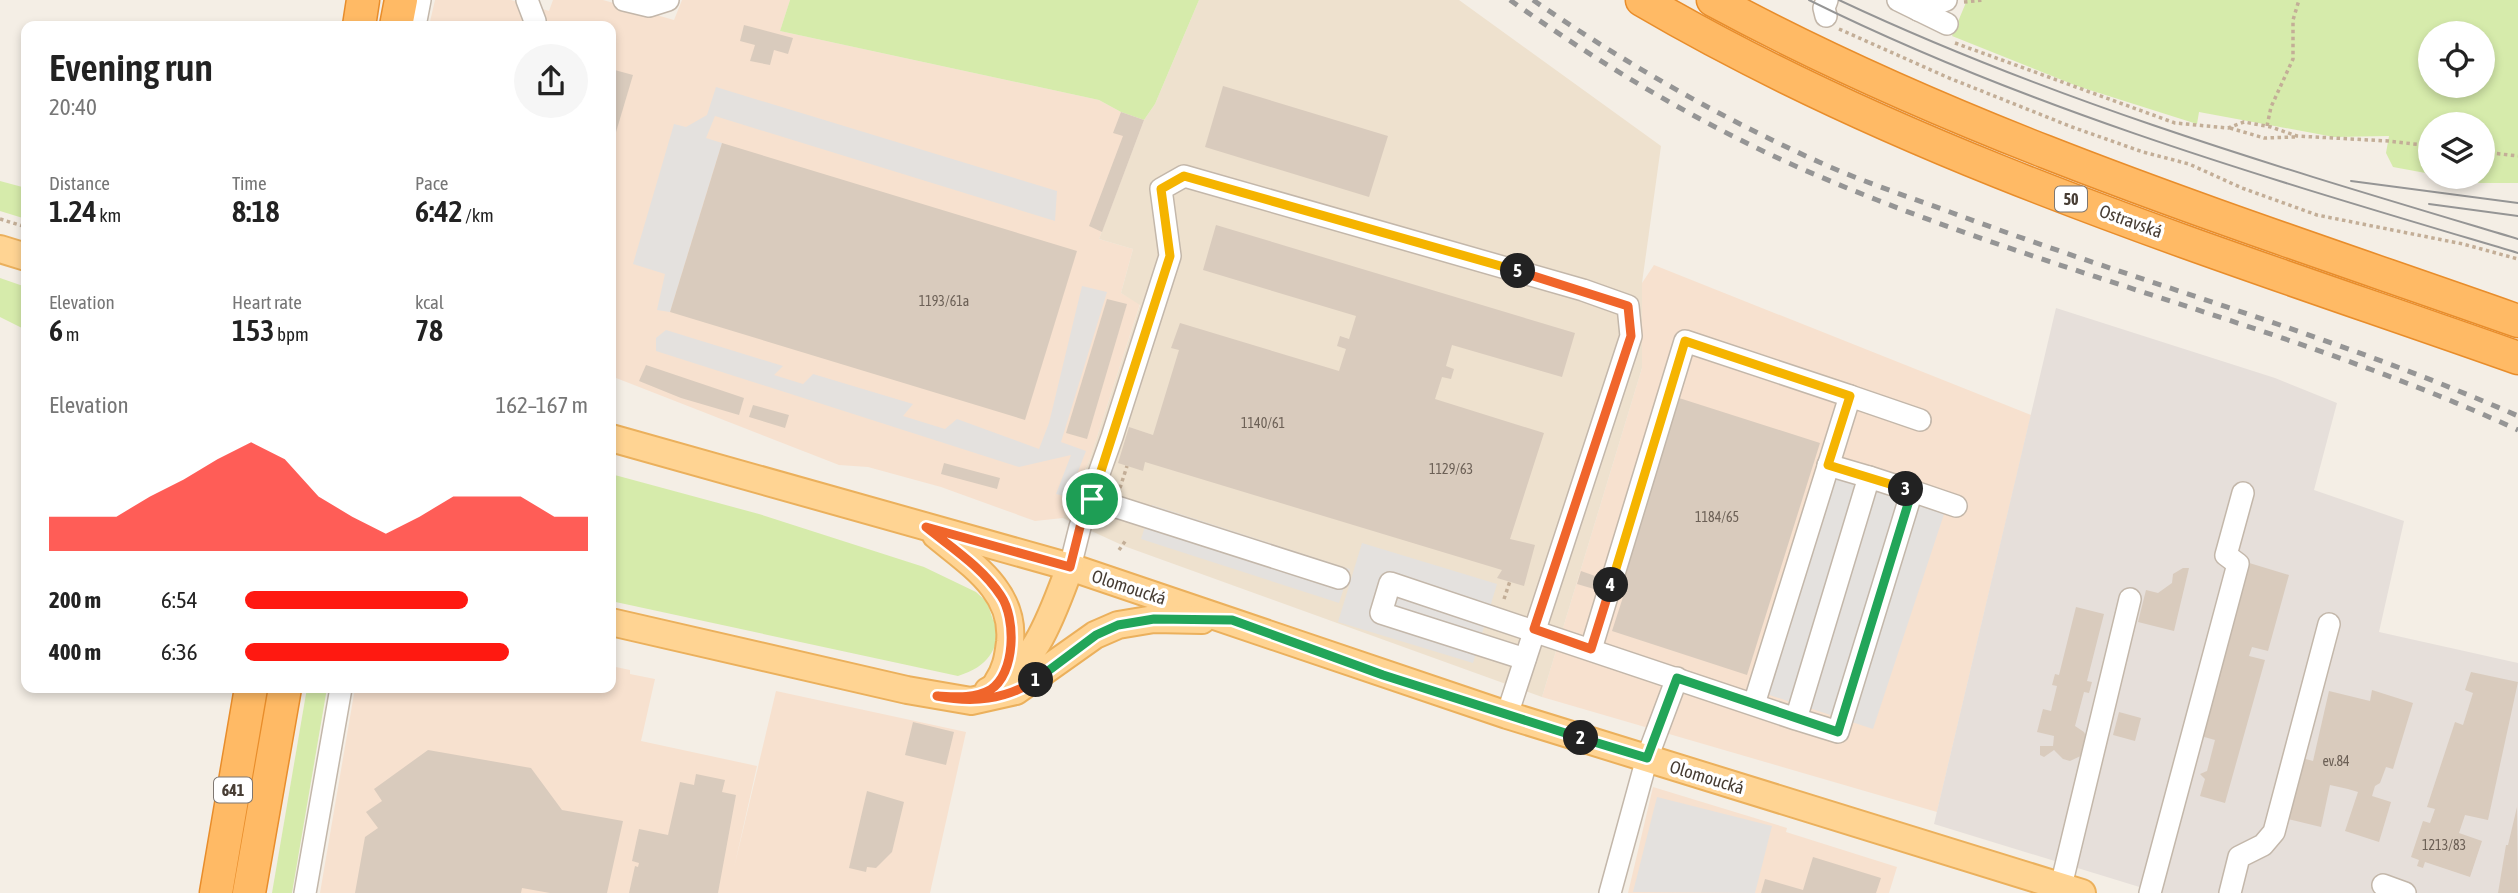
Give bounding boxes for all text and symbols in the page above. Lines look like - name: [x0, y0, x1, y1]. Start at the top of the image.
- map controls: [2418, 21, 2495, 189]
- button: locate: [2418, 21, 2495, 98]
- button: share: [514, 44, 588, 118]
- text: Evening run: [49, 46, 213, 89]
- text: 20:40: [49, 94, 97, 120]
- button: layers: [2418, 112, 2495, 189]
- text: Distance: [49, 172, 110, 194]
- text: Time: [232, 172, 267, 194]
- text: Pace: [415, 172, 448, 194]
- road number: 50: [2055, 186, 2087, 211]
- text: 1.24: [49, 194, 97, 228]
- text: 8:18: [232, 194, 280, 228]
- text: 6:42: [415, 194, 463, 228]
- street label: Ostravská: [2097, 200, 2165, 242]
- text: km: [97, 204, 121, 226]
- text: /km: [463, 204, 494, 226]
- pin: 5: [1500, 254, 1536, 288]
- text: 5: [1513, 259, 1522, 281]
- text: Elevation: [49, 291, 115, 313]
- text: Heart rate: [232, 291, 302, 313]
- text: kcal: [415, 291, 444, 313]
- house number: 1193/61a: [919, 293, 969, 309]
- text: 6: [49, 313, 63, 347]
- text: 153: [232, 313, 274, 347]
- text: 78: [415, 313, 443, 347]
- text: m: [63, 323, 79, 345]
- text: bpm: [274, 323, 309, 345]
- text: Elevation: [49, 392, 129, 418]
- text: 162–167 m: [495, 392, 588, 418]
- house number: 1140/61: [1241, 415, 1285, 431]
- house number: 1129/63: [1429, 461, 1473, 477]
- pin: [1062, 469, 1122, 529]
- pin: 3: [1888, 472, 1924, 506]
- text: 3: [1901, 477, 1910, 499]
- icon: arrive: [1073, 480, 1111, 518]
- house number: 1184/65: [1695, 509, 1739, 525]
- street label: Olomoucká: [1089, 565, 1169, 609]
- pin: 4: [1594, 568, 1628, 602]
- text: 4: [1606, 573, 1615, 595]
- text: 200 m: [49, 587, 101, 613]
- text: 6:54: [161, 587, 198, 613]
- text: 400 m: [49, 639, 101, 665]
- text: 6:36: [161, 639, 198, 665]
- pin: 1: [1018, 662, 1054, 698]
- text: 1: [1031, 668, 1040, 690]
- pin: 2: [1564, 720, 1598, 756]
- text: 2: [1576, 726, 1585, 748]
- house number: ev.84: [2322, 753, 2350, 769]
- street label: Olomoucká: [1667, 756, 1747, 798]
- road number: 641: [214, 778, 252, 803]
- house number: 1213/83: [2422, 837, 2466, 853]

